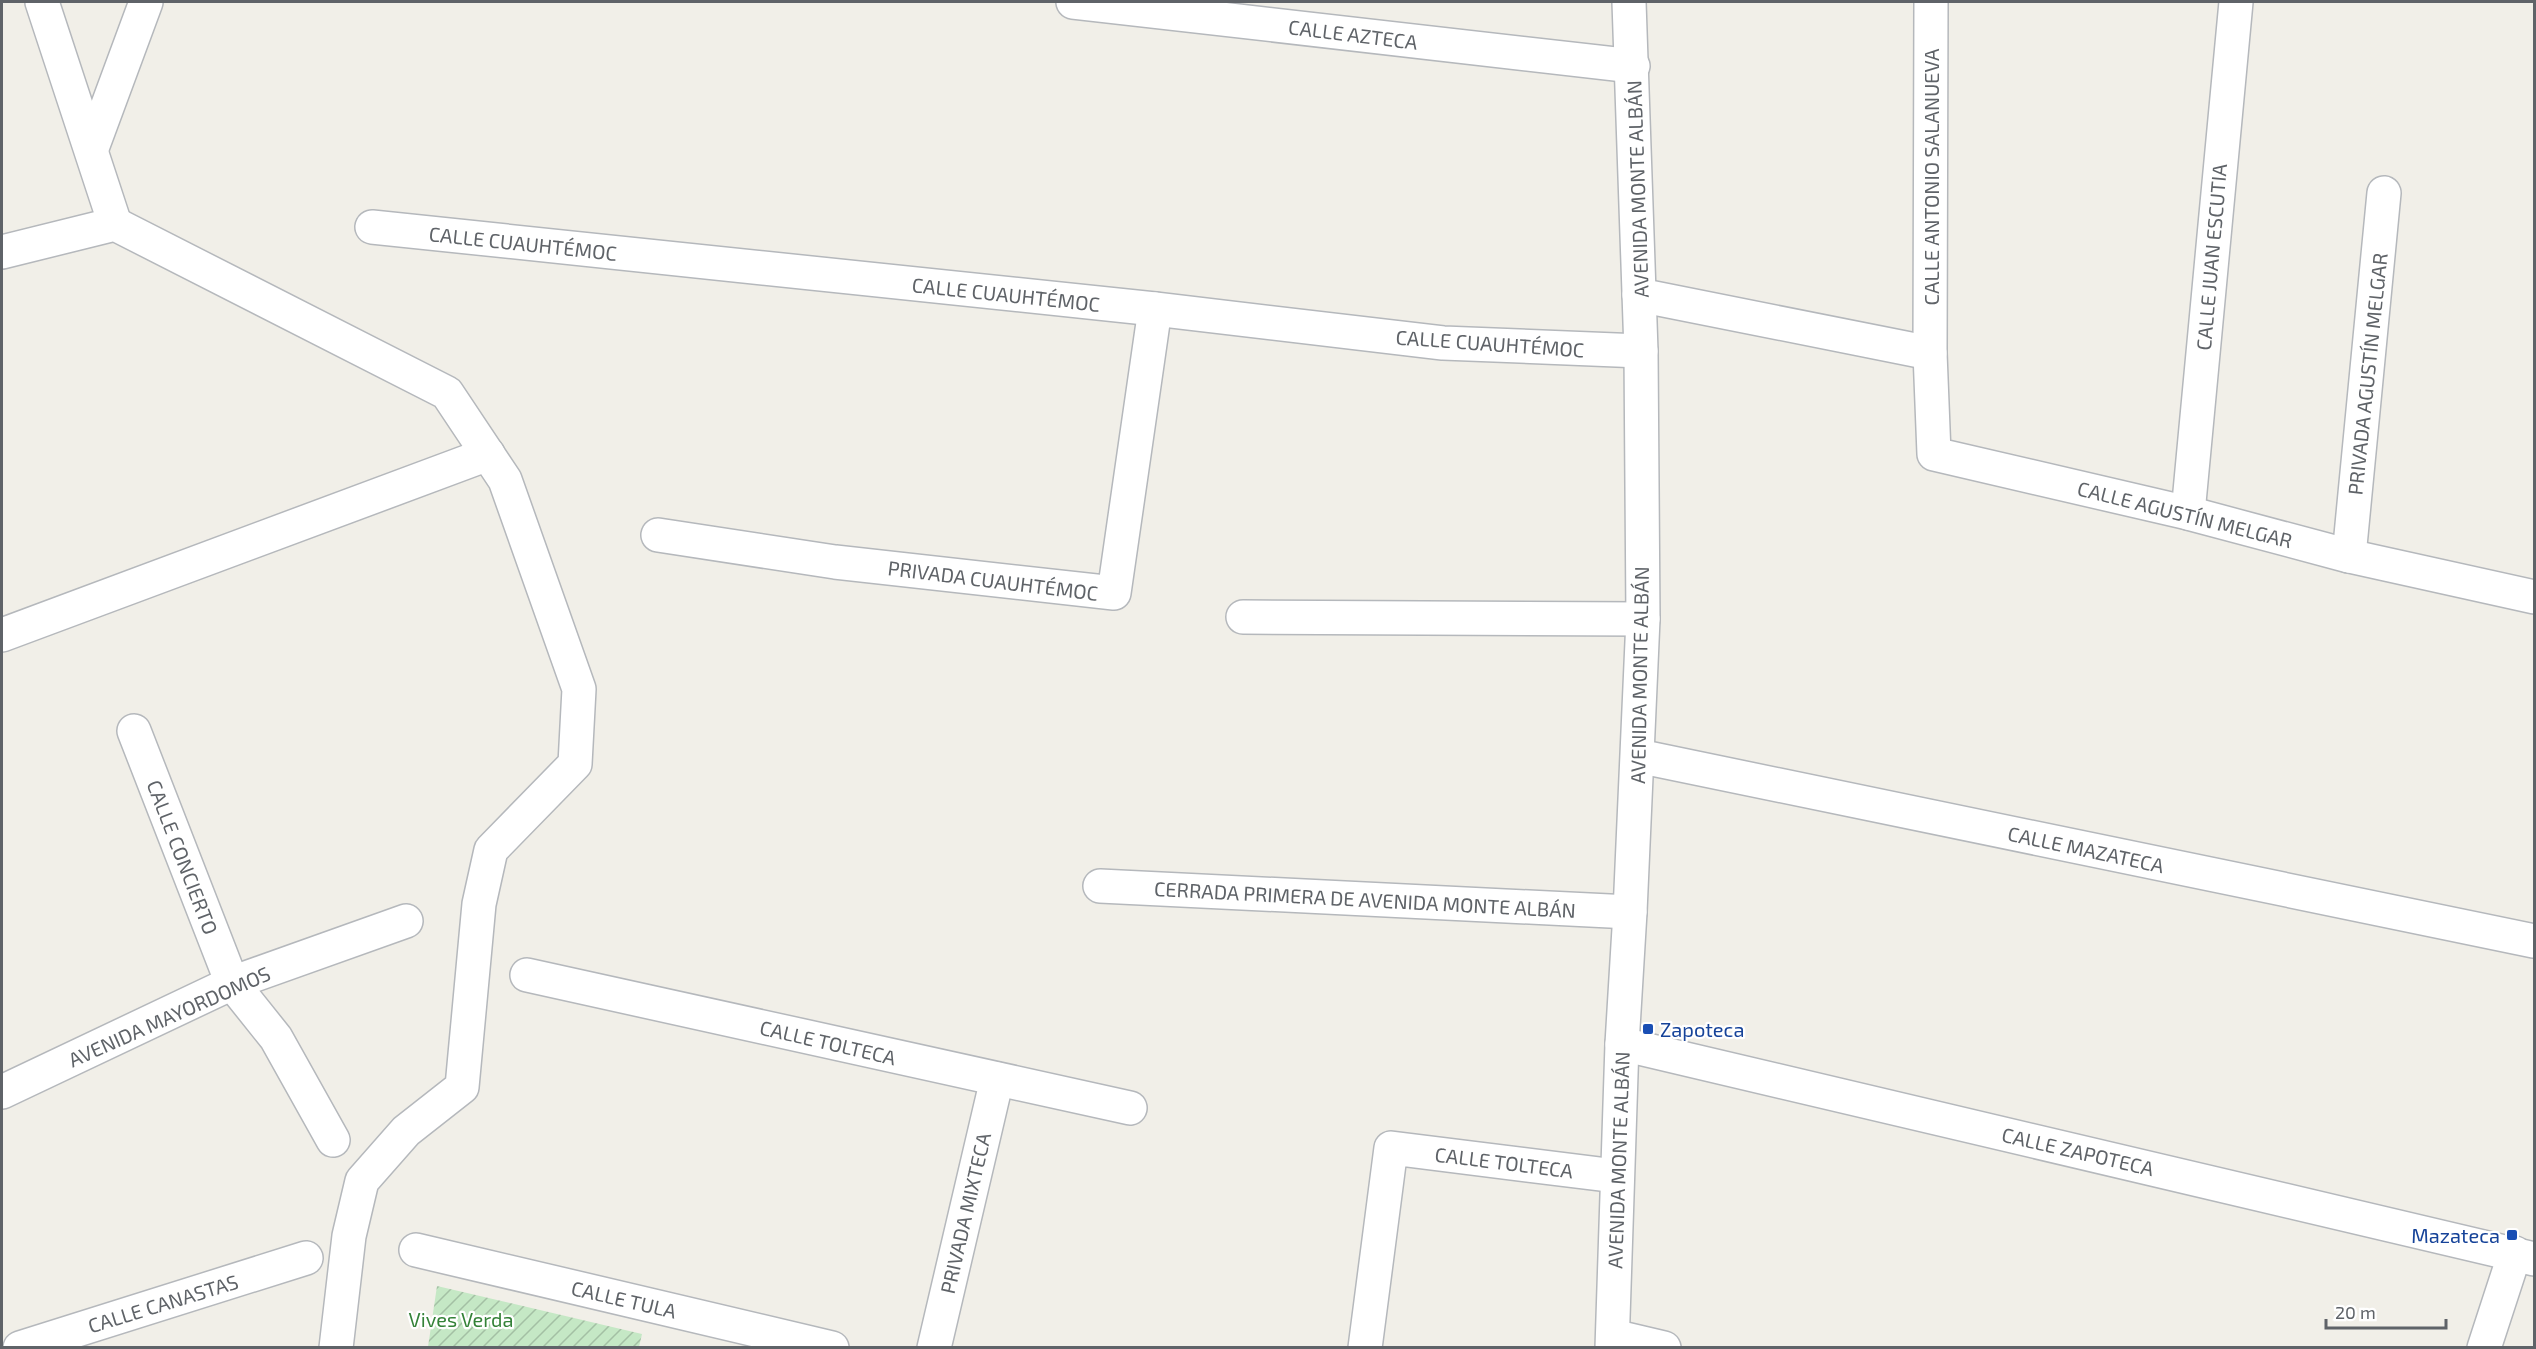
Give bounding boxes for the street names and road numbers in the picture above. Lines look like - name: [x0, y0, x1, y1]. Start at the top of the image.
- street label: CALLE AZTECA: [1287, 14, 1419, 54]
- street label: CALLE ANTONIO SALANUEVA: [1919, 48, 1943, 305]
- street label: AVENIDA MONTE ALBÁN: [1621, 80, 1653, 298]
- street label: CALLE JUAN ESCUTIA: [2191, 162, 2231, 351]
- street label: CALLE CUAUHTÉMOC: [428, 221, 618, 265]
- street label: PRIVADA AGUSTÍN MELGAR: [2342, 252, 2392, 496]
- street label: CALLE CUAUHTÉMOC: [911, 272, 1101, 316]
- street label: CALLE CUAUHTÉMOC: [1395, 324, 1585, 362]
- street label: CALLE AGUSTÍN MELGAR: [2075, 476, 2295, 552]
- street label: PRIVADA CUAUHTÉMOC: [886, 555, 1100, 605]
- street label: AVENIDA MONTE ALBÁN: [1625, 566, 1653, 784]
- street label: CALLE CONCIERTO: [143, 776, 223, 938]
- street label: CALLE MAZATECA: [2006, 821, 2167, 877]
- street label: CERRADA PRIMERA DE AVENIDA MONTE ALBÁN: [1153, 876, 1577, 922]
- street label: AVENIDA MAYORDOMOS: [64, 961, 274, 1071]
- street label: CALLE TOLTECA: [758, 1015, 899, 1069]
- street label: AVENIDA MONTE ALBÁN: [1602, 1051, 1634, 1269]
- street label: CALLE ZAPOTECA: [2000, 1122, 2157, 1180]
- street label: PRIVADA MIXTECA: [935, 1130, 995, 1296]
- street label: CALLE TOLTECA: [1434, 1142, 1575, 1182]
- street label: CALLE CANASTAS: [85, 1269, 241, 1337]
- street label: CALLE TULA: [569, 1275, 679, 1323]

